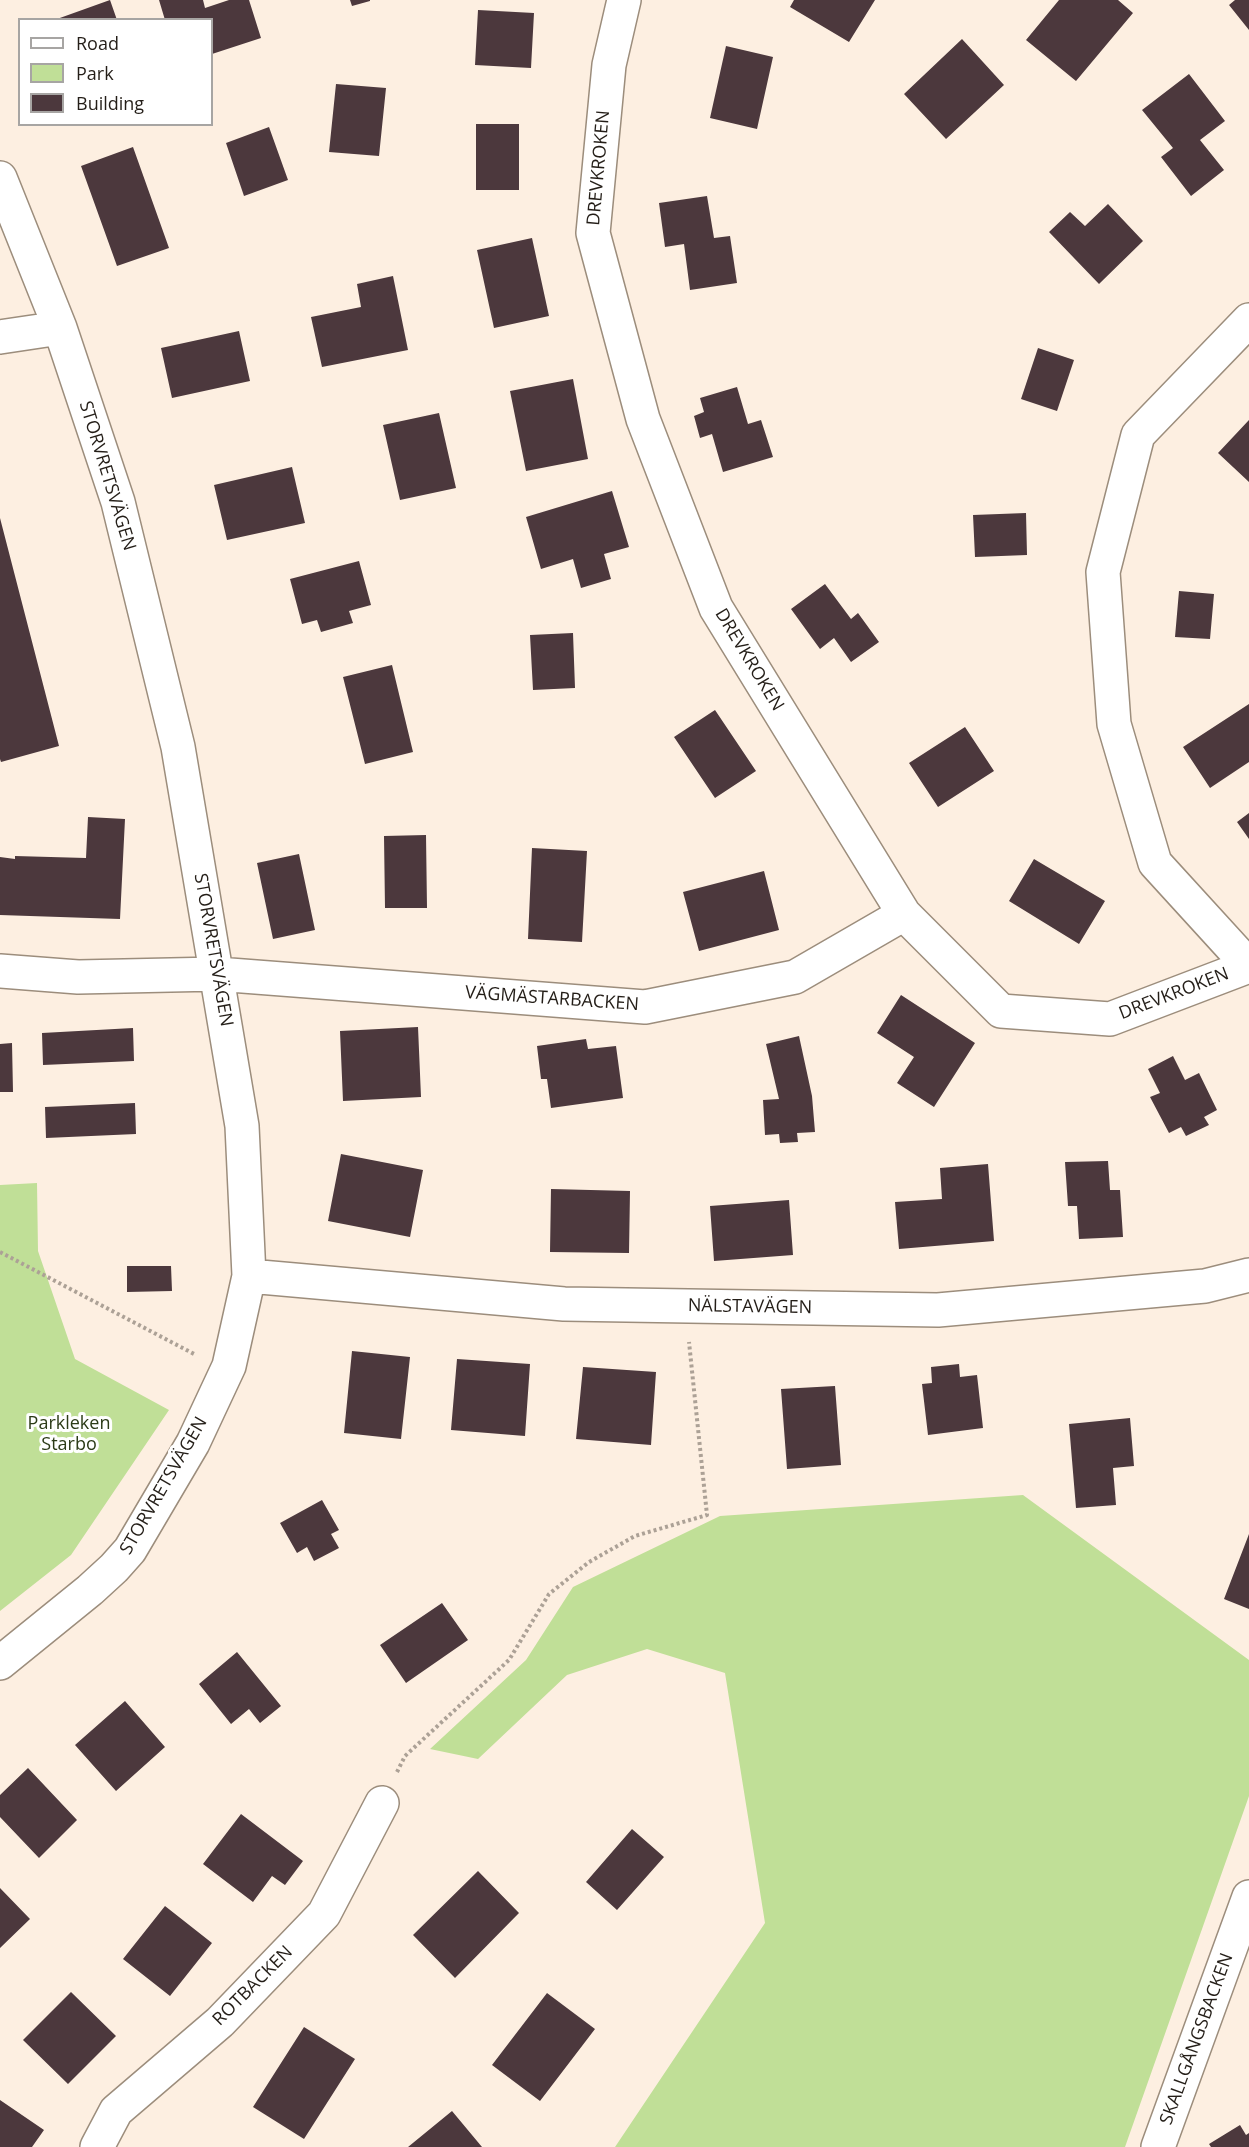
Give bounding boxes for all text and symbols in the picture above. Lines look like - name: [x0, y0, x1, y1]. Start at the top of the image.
- legend: [18, 18, 213, 126]
- text: Road: [76, 31, 119, 55]
- text: Park: [76, 61, 114, 85]
- text: Building: [76, 91, 144, 115]
- street label: DREVKROKEN: [583, 109, 615, 227]
- street label: STORVRETSVÄGEN: [74, 399, 140, 553]
- street label: DREVKROKEN: [710, 605, 788, 715]
- street label: STORVRETSVÄGEN: [189, 872, 237, 1028]
- street label: DREVKROKEN: [1116, 963, 1232, 1025]
- street label: VÄGMÄSTARBACKEN: [464, 982, 640, 1016]
- street label: NÄLSTAVÄGEN: [688, 1295, 812, 1319]
- park label: Parkleken Starbo: [28, 1413, 110, 1456]
- street label: STORVRETSVÄGEN: [116, 1413, 212, 1559]
- street label: ROTBACKEN: [209, 1942, 297, 2030]
- street label: SKALLGÅNGSBACKEN: [1156, 1950, 1238, 2128]

